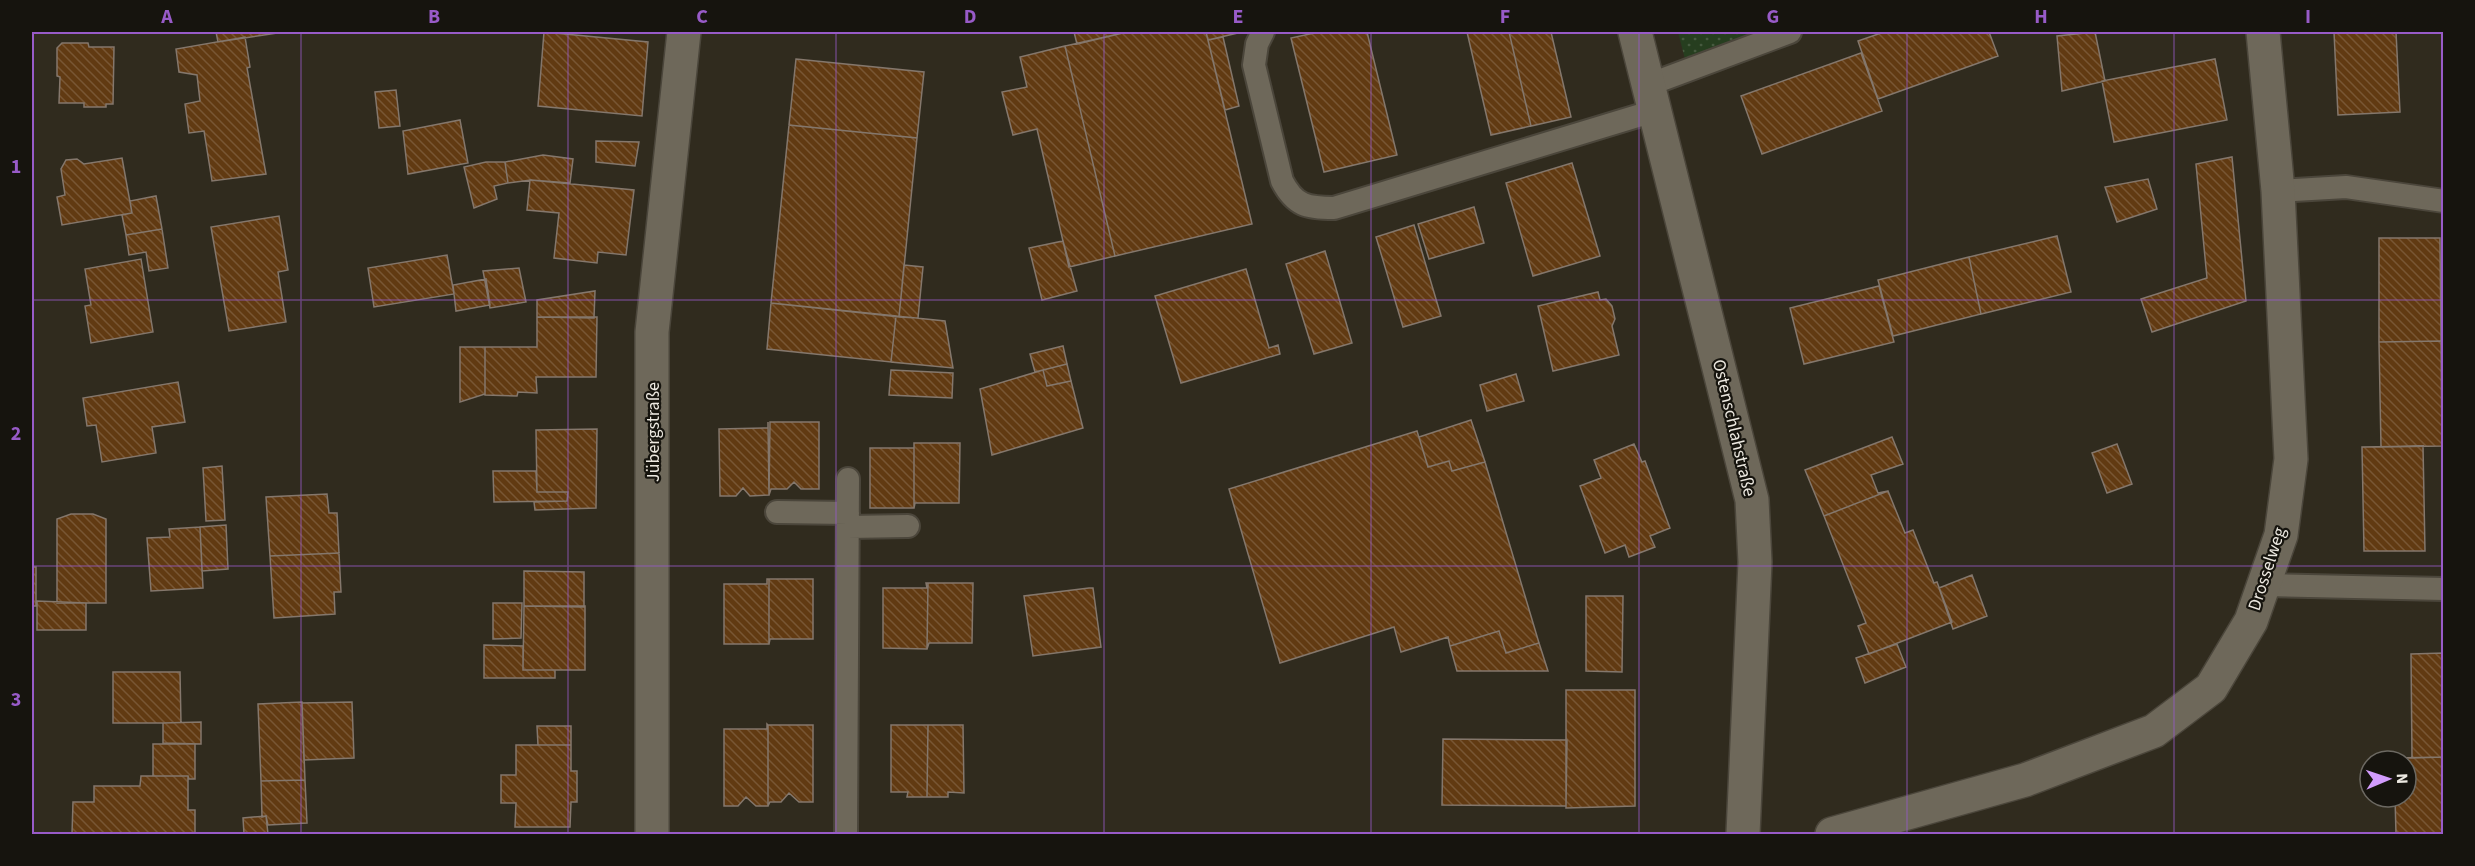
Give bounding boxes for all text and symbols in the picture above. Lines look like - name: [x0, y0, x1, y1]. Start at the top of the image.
- text: A: [160, 3, 173, 31]
- text: B: [428, 3, 440, 31]
- text: C: [696, 3, 708, 31]
- text: D: [964, 3, 976, 31]
- text: E: [1233, 3, 1243, 31]
- text: F: [1500, 3, 1510, 31]
- text: G: [1767, 3, 1779, 31]
- text: H: [2034, 3, 2048, 31]
- text: I: [2305, 3, 2311, 31]
- text: 1: [11, 153, 21, 181]
- street label: Ostenschlahstraße: [1706, 357, 1762, 499]
- street label: Jübergstraße: [641, 382, 666, 482]
- text: 2: [11, 420, 21, 448]
- street label: Drosselweg: [2242, 524, 2292, 614]
- text: 3: [11, 686, 21, 714]
- north arrow: [2358, 749, 2418, 809]
- text: N: [2391, 773, 2413, 784]

